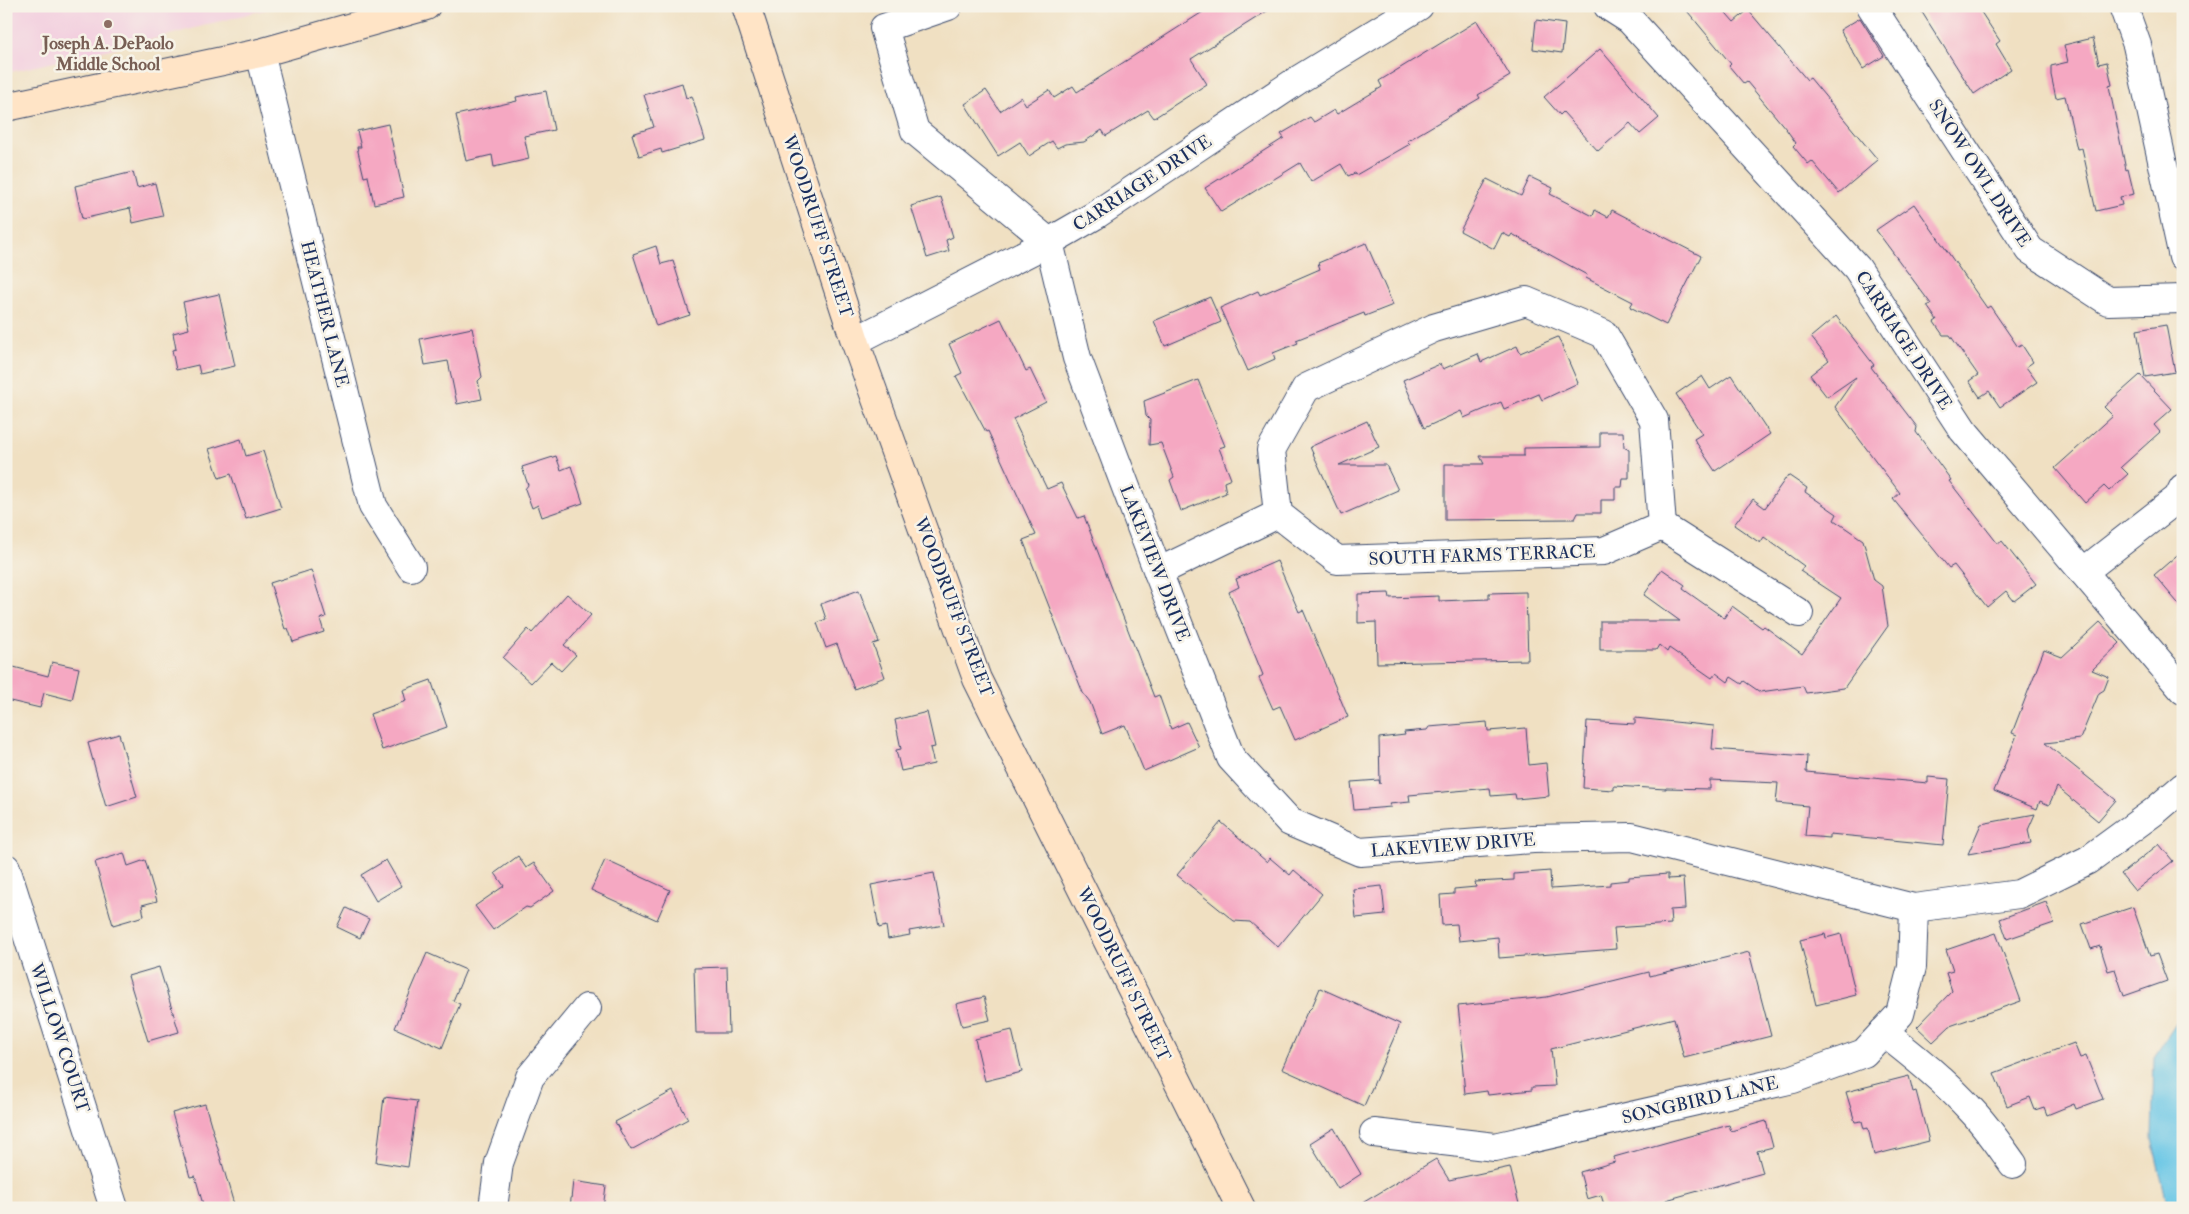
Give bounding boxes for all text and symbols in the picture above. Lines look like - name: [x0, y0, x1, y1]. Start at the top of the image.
- marker: Joseph A. DePaolo Middle School: [102, 18, 114, 30]
- place label: Joseph A. DePaolo Middle School: [41, 32, 174, 76]
- street label: SNOW OWL DRIVE: [1923, 95, 2036, 252]
- street label: CARRIAGE DRIVE: [1069, 130, 1216, 237]
- street label: WOODRUFF STREET: [777, 131, 858, 321]
- street label: HEATHER LANE: [295, 238, 354, 390]
- street label: CARRIAGE DRIVE: [1850, 267, 1957, 414]
- street label: LAKEVIEW DRIVE: [1114, 482, 1195, 645]
- street label: WOODRUFF STREET: [908, 513, 999, 701]
- street label: SOUTH FARMS TERRACE: [1368, 540, 1596, 571]
- street label: LAKEVIEW DRIVE: [1370, 828, 1536, 863]
- street label: WOODRUFF STREET: [1071, 882, 1176, 1066]
- street label: WILLOW COURT: [24, 959, 95, 1117]
- street label: SONGBIRD LANE: [1620, 1071, 1781, 1130]

